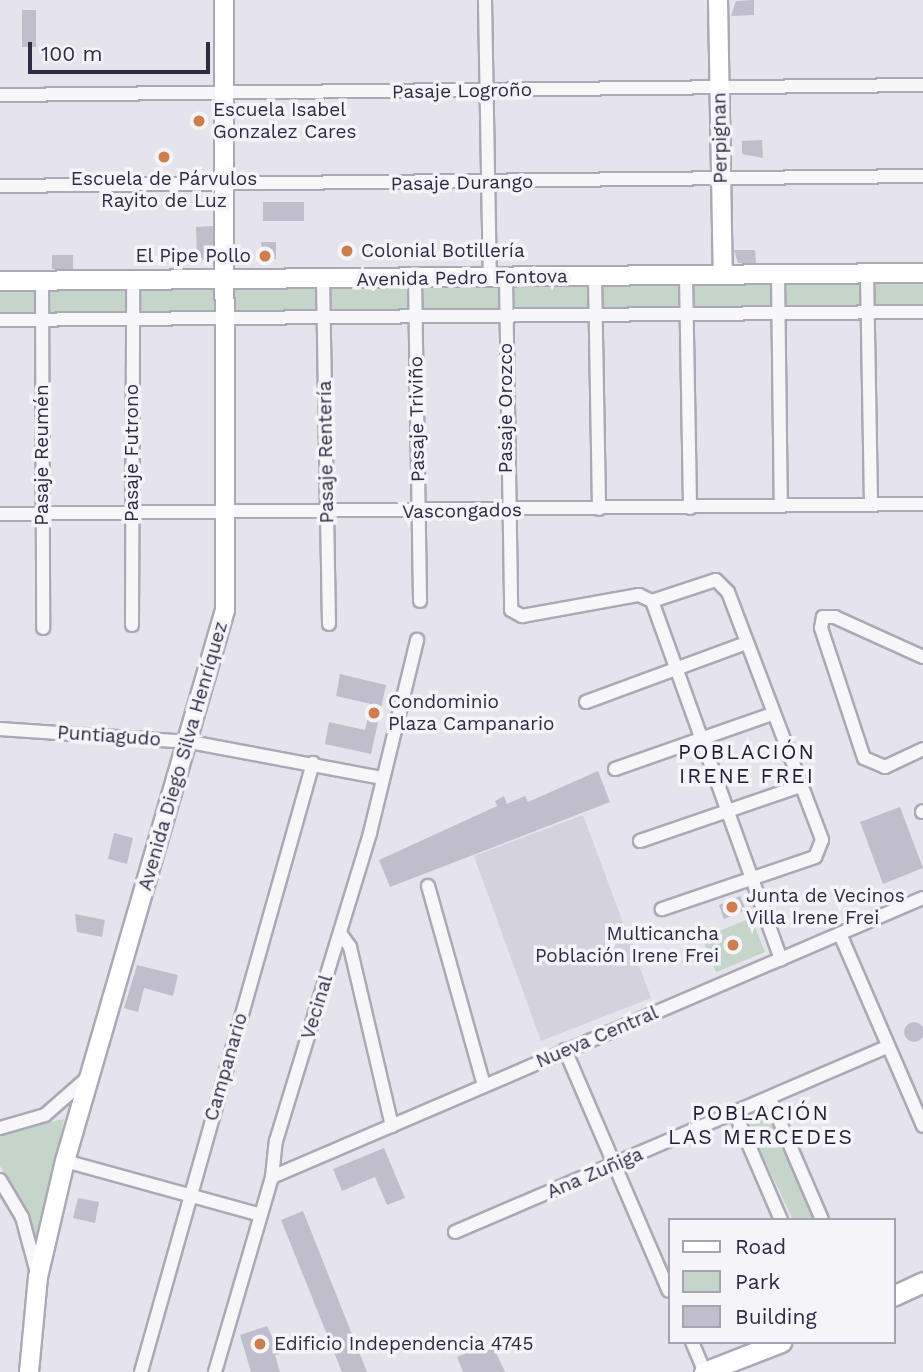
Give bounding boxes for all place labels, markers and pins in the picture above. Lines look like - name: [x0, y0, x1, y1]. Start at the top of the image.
- place label: Escuela Isabel Gonzalez Cares: [213, 99, 356, 143]
- marker: Escuela Isabel Gonzalez Cares: [191, 113, 207, 129]
- marker: Escuela de Párvulos Rayito de Luz: [156, 149, 172, 165]
- place label: Escuela de Párvulos Rayito de Luz: [71, 168, 257, 212]
- place label: Colonial Botillería: [361, 240, 525, 262]
- marker: Colonial Botillería: [339, 243, 355, 259]
- place label: El Pipe Pollo: [135, 245, 251, 267]
- marker: El Pipe Pollo: [257, 248, 273, 264]
- place label: Condominio Plaza Campanario: [388, 691, 555, 735]
- marker: Condominio Plaza Campanario: [366, 705, 382, 721]
- place label: Junta de Vecinos Villa Irene Frei: [746, 885, 906, 929]
- marker: Junta de Vecinos Villa Irene Frei: [724, 899, 740, 915]
- place label: Multicancha Población Irene Frei: [535, 923, 719, 967]
- marker: Multicancha Población Irene Frei: [725, 937, 741, 953]
- place label: Edificio Independencia 4745: [274, 1333, 534, 1355]
- marker: Edificio Independencia 4745: [252, 1336, 268, 1352]

